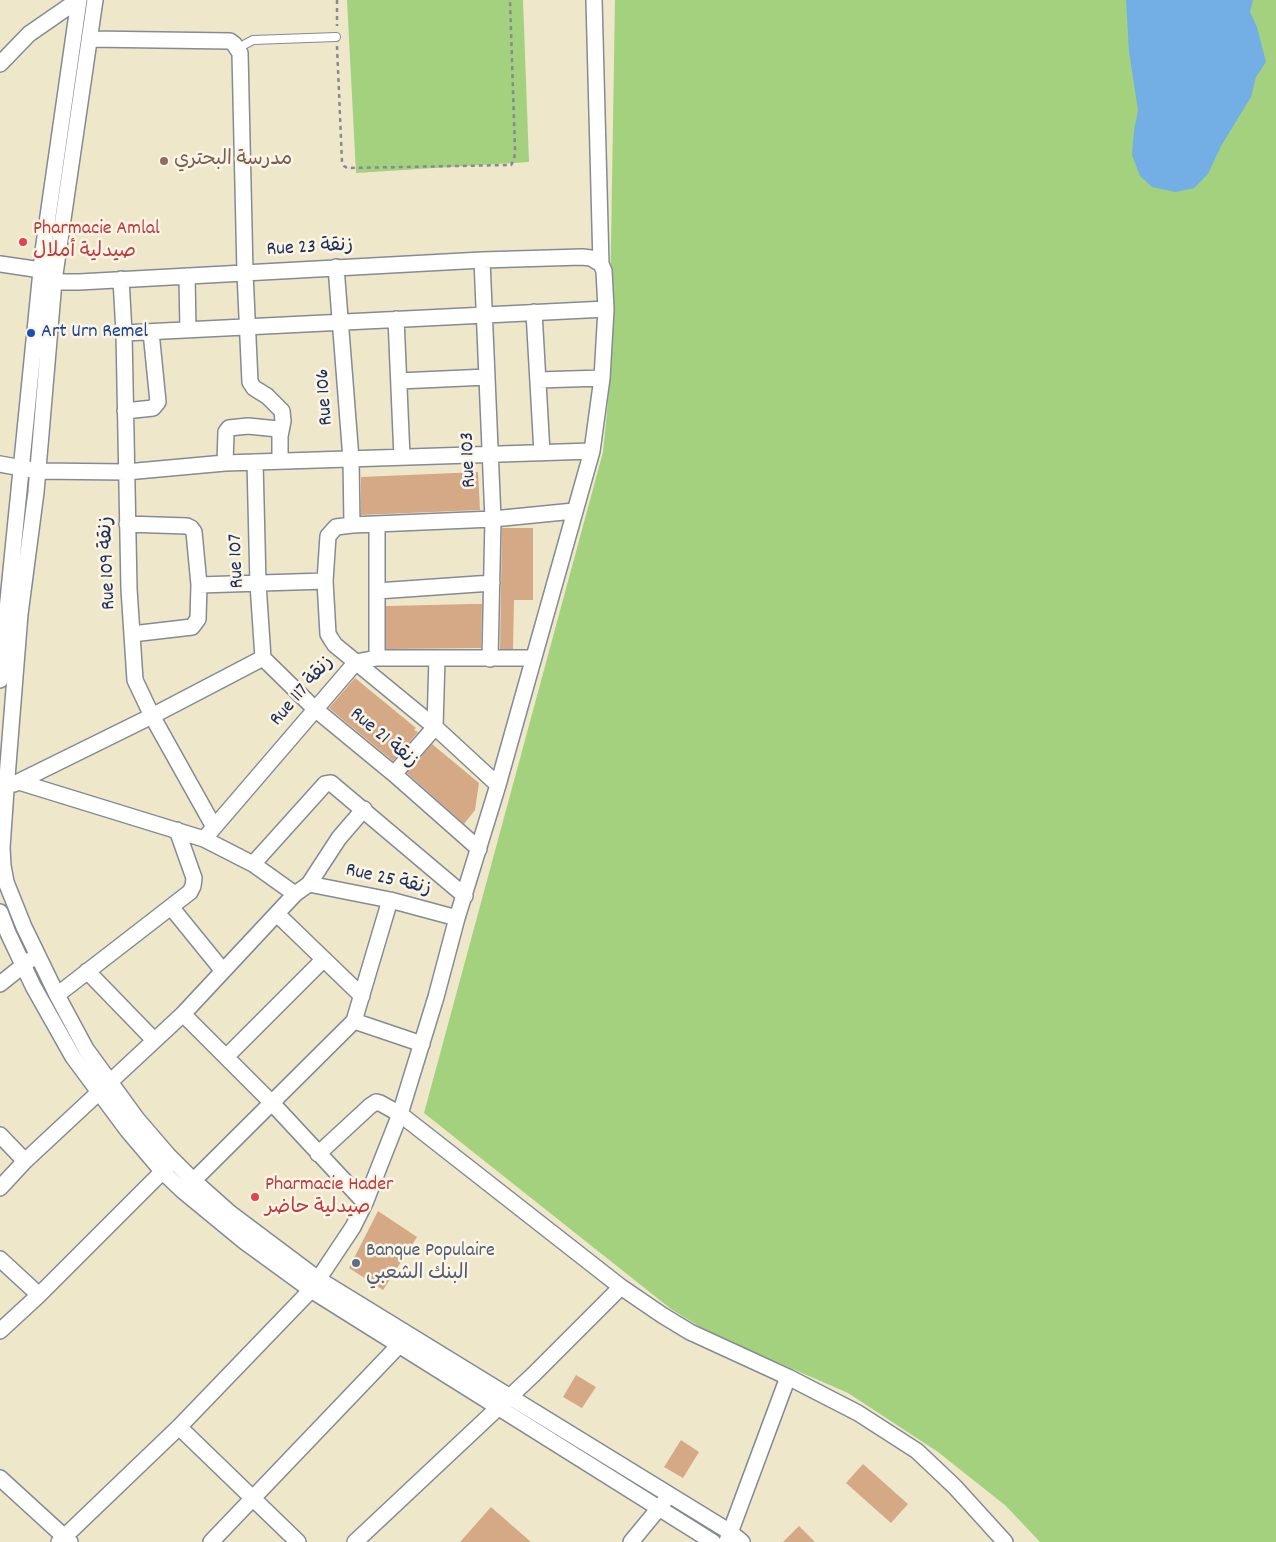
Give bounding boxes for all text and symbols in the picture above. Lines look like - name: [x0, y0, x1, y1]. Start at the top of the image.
- place label: مدرسة البحتري: [174, 149, 292, 173]
- marker: مدرسة البحتري: [158, 155, 170, 167]
- place label: Pharmacie Amlal صيدلية أملال: [33, 218, 160, 265]
- street label: Rue 23 زنقة: [266, 235, 354, 263]
- marker: Pharmacie Amlal صيدلية أملال: [17, 236, 29, 248]
- place label: Art Urn Remel: [41, 321, 148, 345]
- marker: Art Urn Remel: [25, 327, 37, 339]
- street label: Rue 106: [312, 368, 340, 426]
- street label: Rue 103: [457, 432, 483, 488]
- street label: Rue 109 زنقة: [95, 516, 123, 610]
- street label: Rue 107: [225, 533, 251, 589]
- street label: Rue 117 زنقة: [266, 652, 340, 732]
- street label: Rue 21 زنقة: [344, 703, 422, 775]
- street label: Rue 25 زنقة: [343, 860, 433, 902]
- place label: Pharmacie Hader صيدلية حاضر: [265, 1174, 393, 1221]
- marker: Pharmacie Hader صيدلية حاضر: [249, 1191, 261, 1203]
- place label: Banque Populaire البنك الشعبي: [366, 1240, 495, 1287]
- marker: Banque Populaire البنك الشعبي: [350, 1257, 362, 1269]

